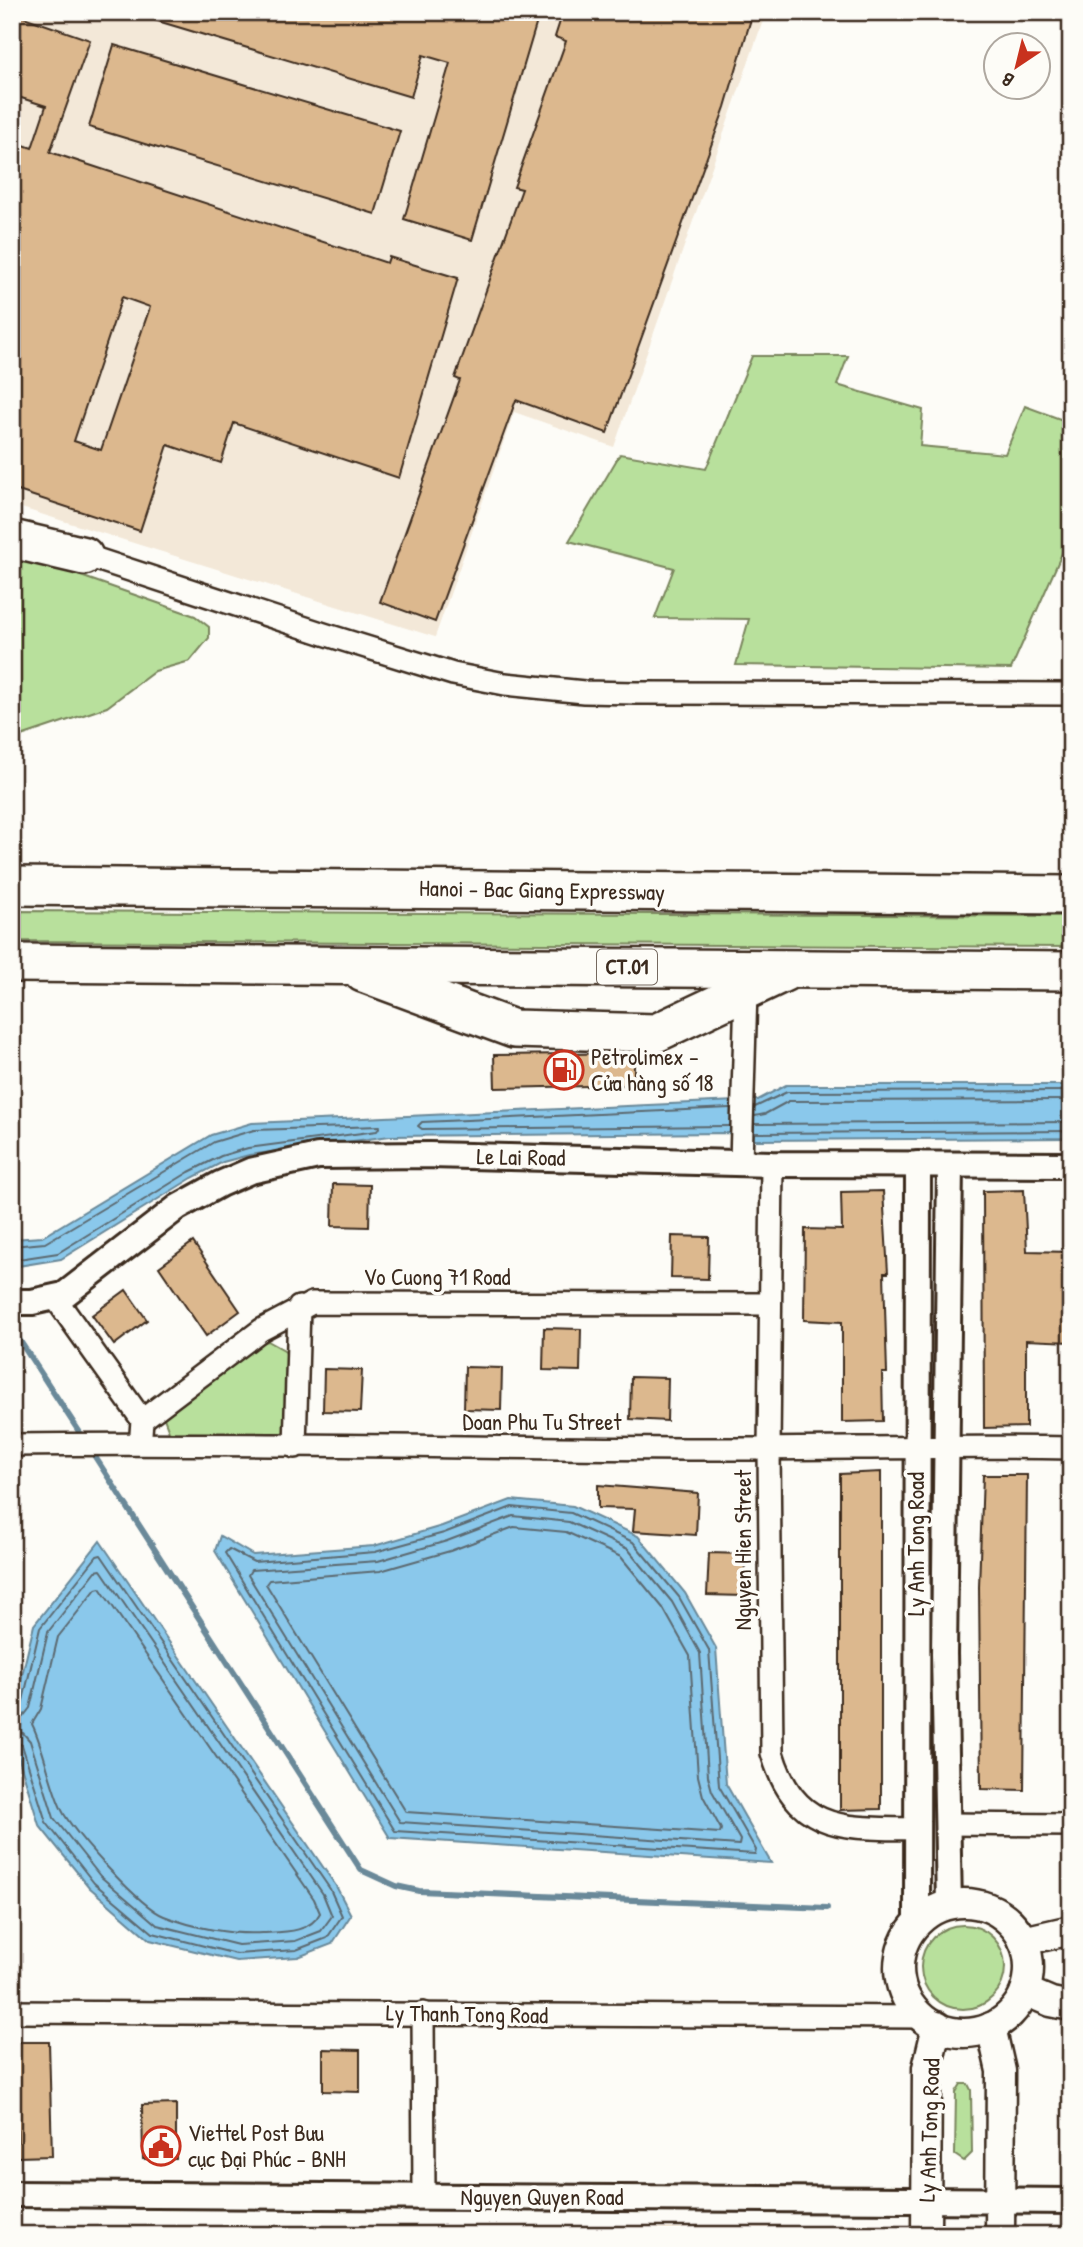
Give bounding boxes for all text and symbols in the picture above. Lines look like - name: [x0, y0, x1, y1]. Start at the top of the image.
- north arrow: [982, 32, 1052, 102]
- text: B: [996, 66, 1019, 93]
- street label: Hanoi - Bac Giang Expressway: [419, 872, 665, 907]
- road number: CT.01: [597, 950, 657, 984]
- place label: Petrolimex – Cửa hàng số 18: [591, 1041, 713, 1098]
- fuel station icon: Petrolimex – Cửa hàng số 18: [543, 1049, 585, 1091]
- street label: Le Lai Road: [476, 1140, 566, 1173]
- street label: Vo Cuong 71 Road: [363, 1261, 511, 1292]
- street label: Doan Phu Tu Street: [463, 1406, 623, 1437]
- street label: Nguyen Hien Street: [727, 1469, 758, 1630]
- street label: Ly Anh Tong Road: [900, 1472, 931, 1616]
- street label: Ly Thanh Tong Road: [386, 1997, 548, 2030]
- street label: Ly Anh Tong Road: [911, 2058, 947, 2202]
- place label: Viettel Post Bưu cục Đại Phúc - BNH: [188, 2117, 346, 2174]
- public building icon: Viettel Post Bưu cục Đại Phúc - BNH: [140, 2125, 182, 2167]
- street label: Nguyen Quyen Road: [461, 2181, 623, 2212]

